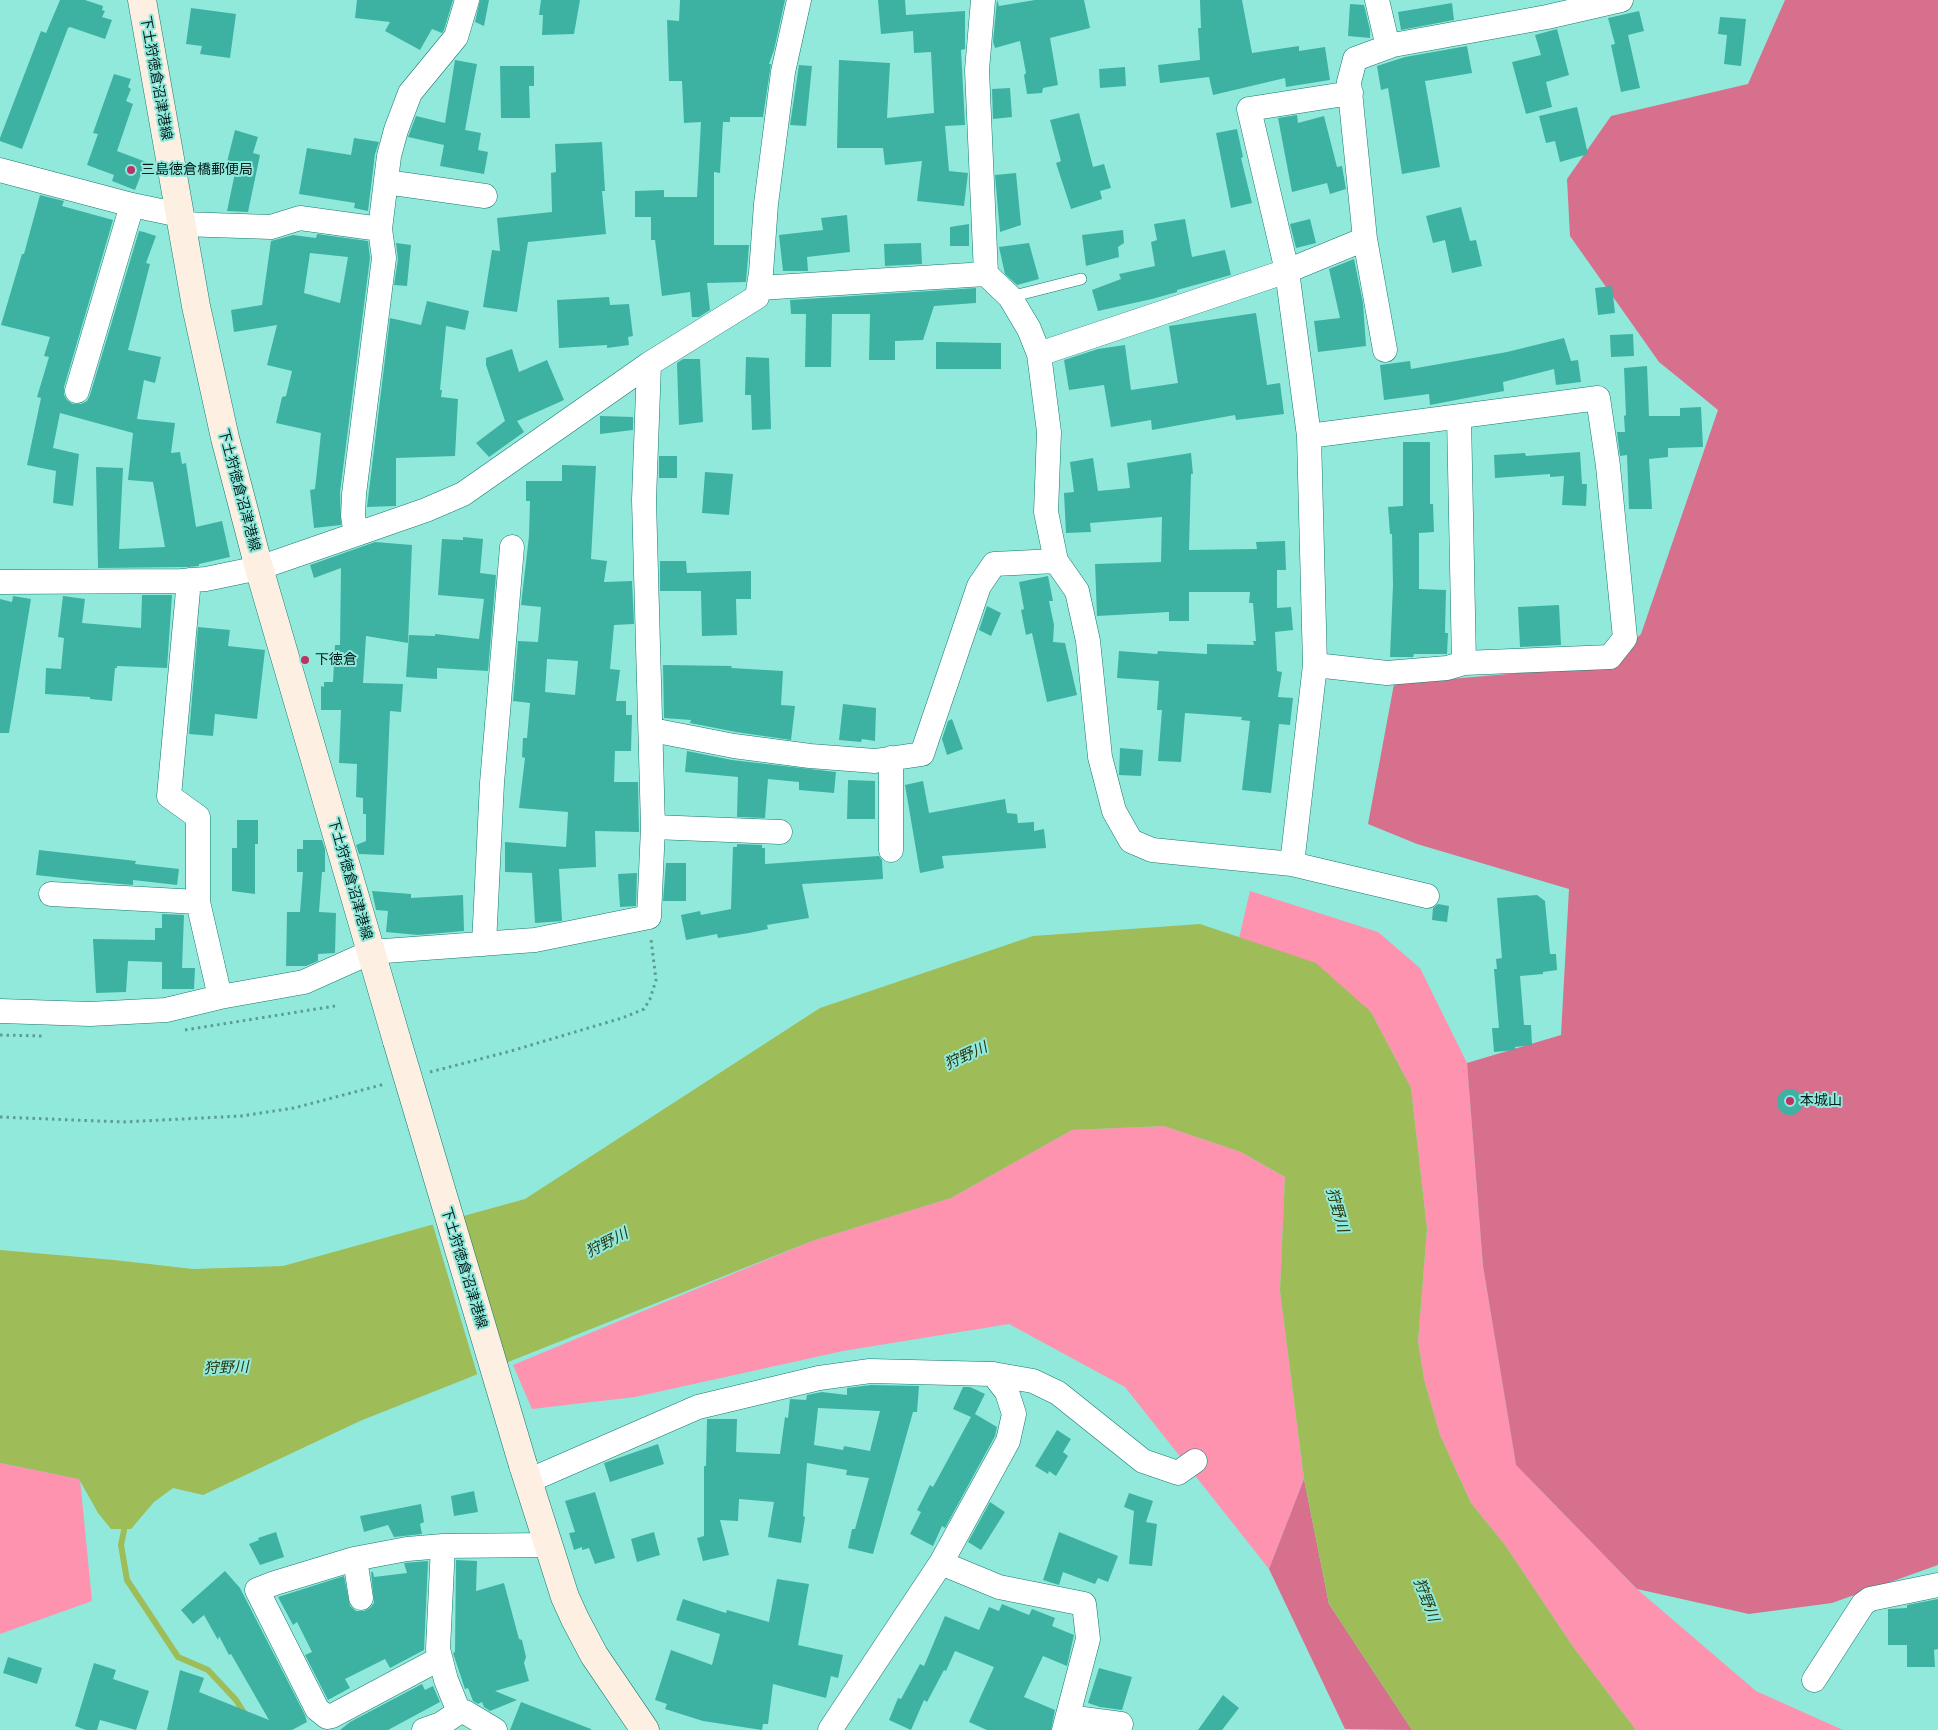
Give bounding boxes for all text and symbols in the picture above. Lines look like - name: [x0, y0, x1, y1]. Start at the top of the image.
- street label: 下土狩徳倉沼津港線: [137, 14, 175, 142]
- place label: 三島徳倉橋郵便局: [141, 162, 253, 178]
- marker: 三島徳倉橋郵便局: [125, 164, 137, 176]
- street label: 下土狩徳倉沼津港線: [215, 427, 263, 553]
- place label: 下徳倉: [315, 652, 357, 668]
- marker: 下徳倉: [299, 654, 311, 666]
- street label: 下土狩徳倉沼津港線: [325, 816, 375, 942]
- water label: 狩野川: [942, 1038, 990, 1074]
- place label: 本城山: [1800, 1093, 1842, 1109]
- marker: 本城山: [1784, 1095, 1796, 1107]
- water label: 狩野川: [1322, 1186, 1352, 1234]
- street label: 下土狩徳倉沼津港線: [438, 1205, 490, 1331]
- water label: 狩野川: [583, 1225, 631, 1261]
- water label: 狩野川: [203, 1358, 249, 1378]
- water label: 狩野川: [1410, 1576, 1442, 1624]

